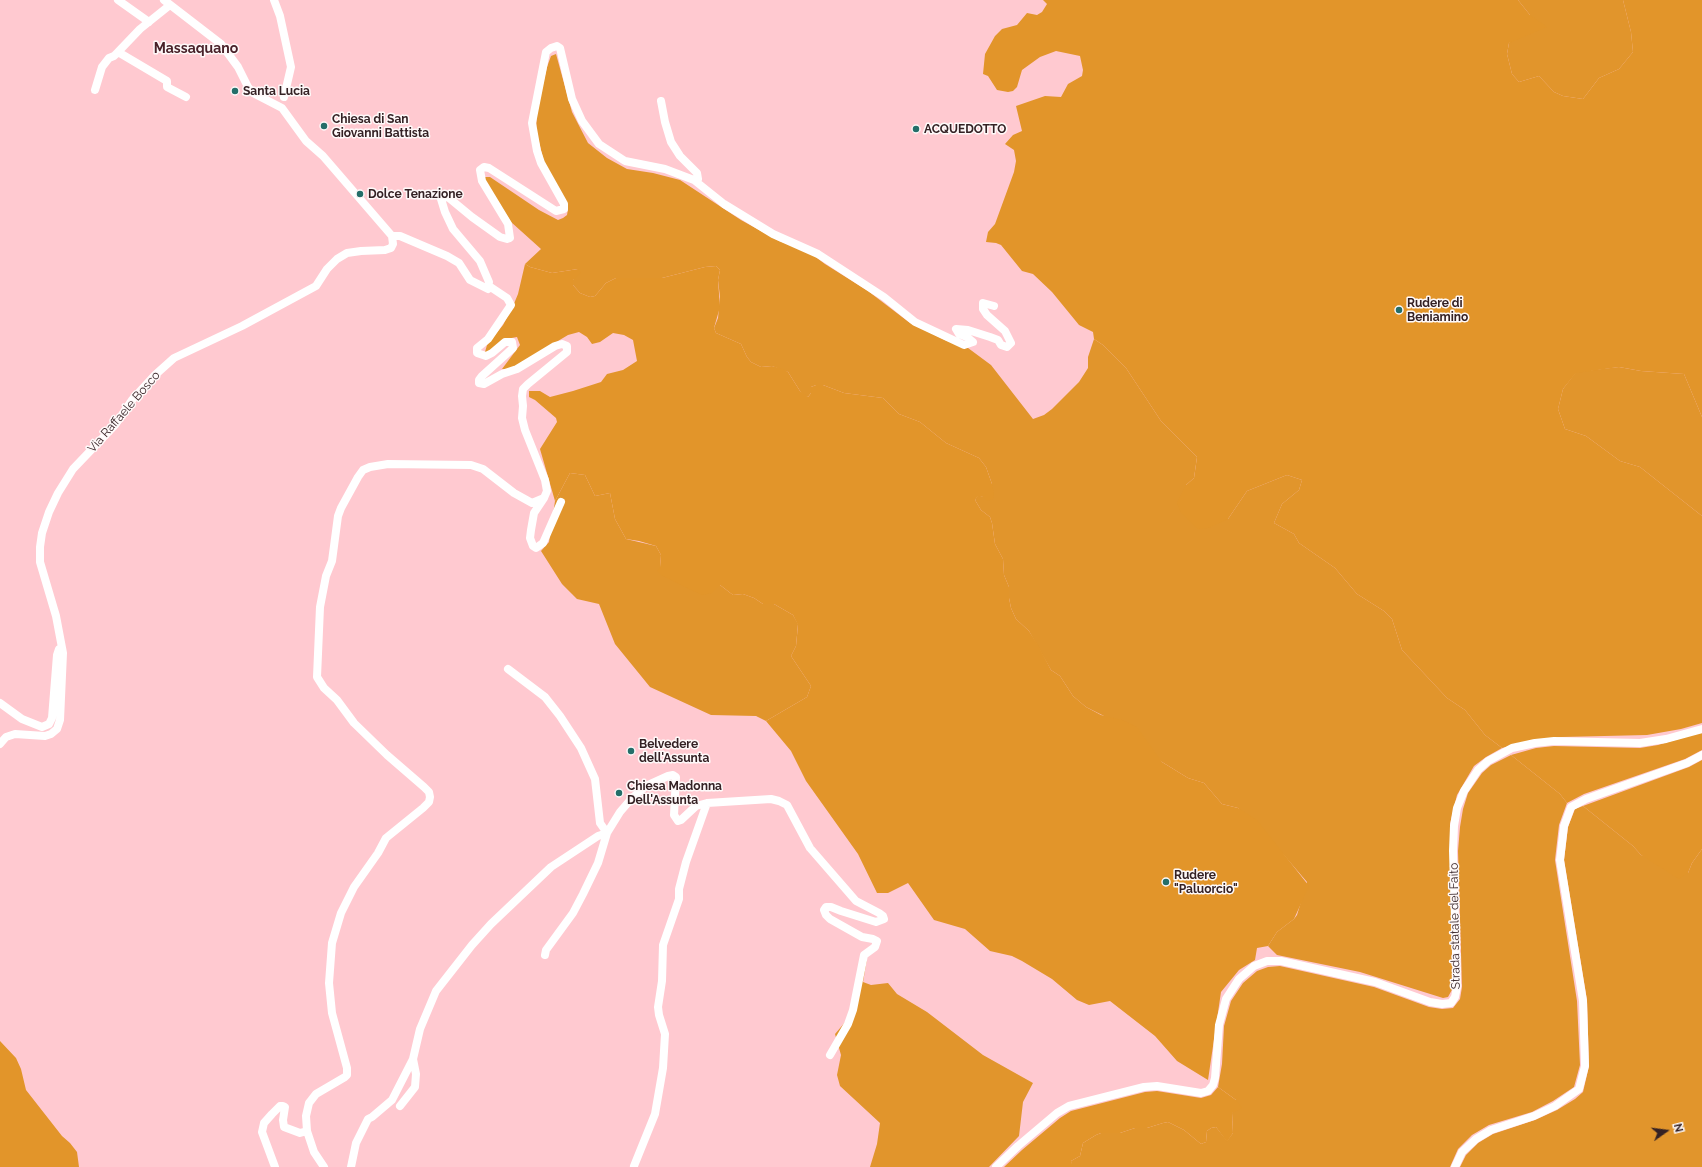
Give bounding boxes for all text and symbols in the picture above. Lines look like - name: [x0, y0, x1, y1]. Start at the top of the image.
- district label: Massaquano: [154, 41, 238, 57]
- place label: Santa Lucia: [243, 84, 310, 98]
- marker: Santa Lucia: [230, 86, 240, 96]
- place label: Chiesa di San Giovanni Battista: [332, 112, 429, 140]
- marker: Chiesa di San Giovanni Battista: [319, 121, 329, 131]
- place label: ACQUEDOTTO: [924, 122, 1006, 136]
- marker: ACQUEDOTTO: [911, 124, 921, 134]
- place label: Dolce Tenazione: [368, 187, 463, 201]
- marker: Dolce Tenazione: [355, 189, 365, 199]
- place label: Rudere di Beniamino: [1407, 296, 1468, 324]
- marker: Rudere di Beniamino: [1394, 305, 1404, 315]
- street label: Via Raffaele Bosco: [85, 368, 163, 456]
- place label: Belvedere dell'Assunta: [639, 737, 709, 765]
- marker: Belvedere dell'Assunta: [626, 746, 636, 756]
- place label: Chiesa Madonna Dell'Assunta: [627, 779, 722, 807]
- marker: Chiesa Madonna Dell'Assunta: [614, 788, 624, 798]
- street label: Strada statale del Faito: [1447, 863, 1463, 989]
- place label: Rudere "Paluorcio": [1174, 868, 1238, 896]
- marker: Rudere "Paluorcio": [1161, 877, 1171, 887]
- north arrow: [1646, 1111, 1686, 1151]
- text: N: [1671, 1122, 1685, 1134]

